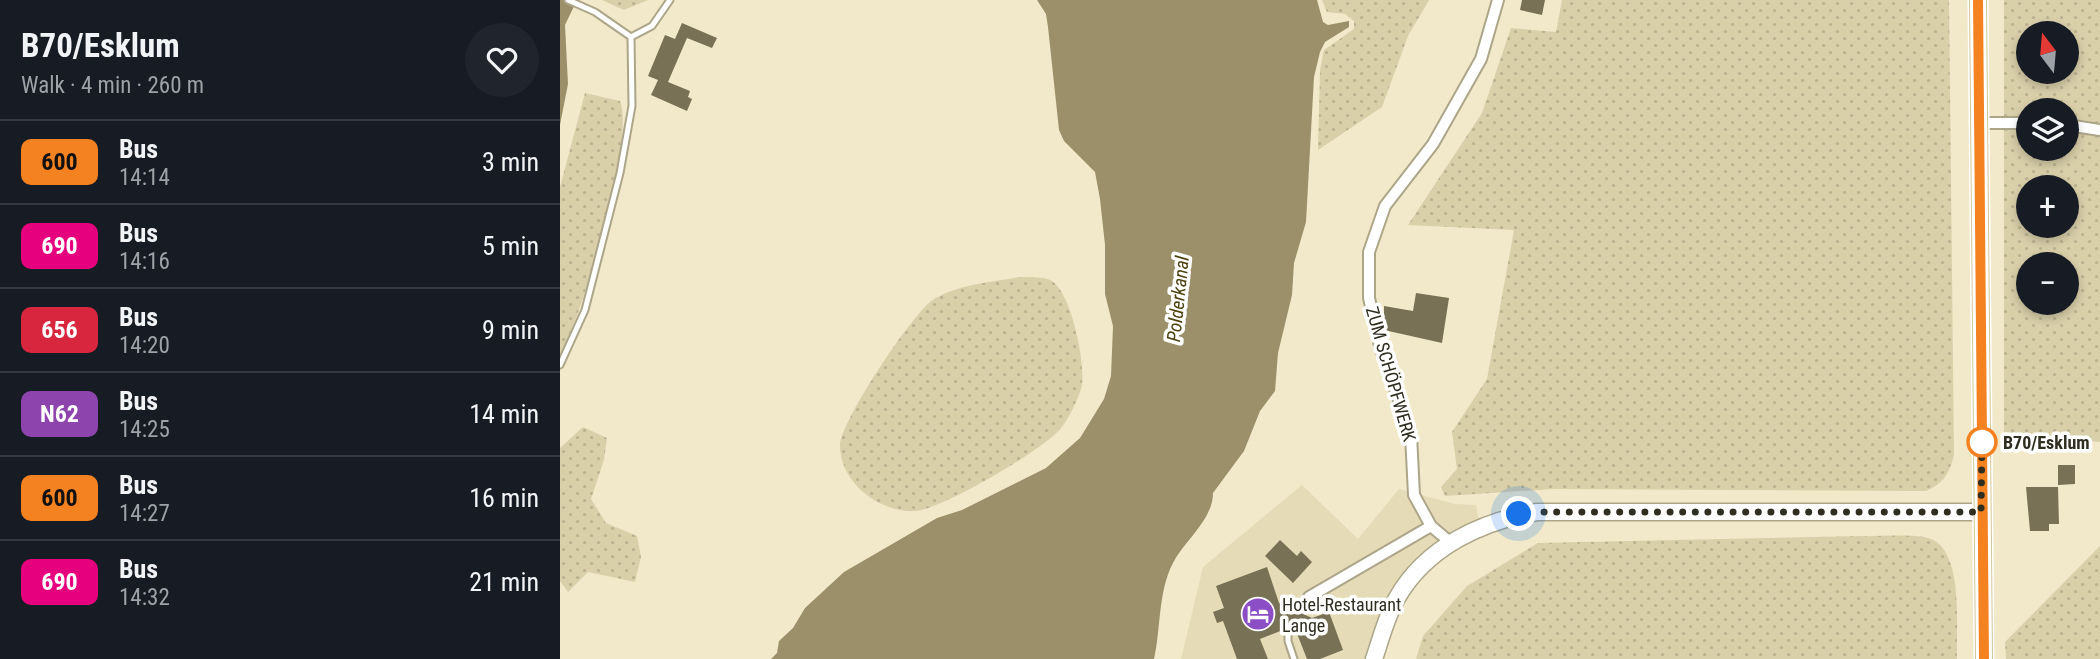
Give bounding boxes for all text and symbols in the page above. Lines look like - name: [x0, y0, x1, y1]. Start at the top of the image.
- north arrow: [2016, 21, 2079, 84]
- map controls: [2016, 21, 2079, 315]
- button: heart: [465, 23, 539, 97]
- text: B70/Esklum: [21, 26, 180, 65]
- text: Walk · 4 min · 260 m: [21, 72, 204, 99]
- button: layers: [2016, 98, 2079, 161]
- text: Bus: [119, 134, 158, 164]
- text: 3 min: [482, 147, 539, 177]
- text: 600: [41, 148, 78, 176]
- text: 14:14: [119, 164, 170, 191]
- button: +: [2016, 175, 2079, 238]
- text: Bus: [119, 218, 158, 248]
- text: 5 min: [482, 231, 539, 261]
- text: 690: [41, 232, 78, 260]
- text: 14:16: [119, 248, 170, 275]
- button: −: [2016, 252, 2079, 315]
- water label: Polderkanal: [1162, 254, 1194, 343]
- text: Bus: [119, 302, 158, 332]
- street label: ZUM SCHÖPFWERK: [1362, 304, 1420, 444]
- text: 9 min: [482, 315, 539, 345]
- text: 656: [41, 316, 78, 344]
- text: 14:20: [119, 332, 170, 359]
- text: Bus: [119, 386, 158, 416]
- text: 14 min: [469, 399, 539, 429]
- text: N62: [40, 400, 79, 428]
- text: 14:25: [119, 416, 170, 443]
- marker: B70/Esklum: [1967, 427, 1997, 457]
- place label: B70/Esklum: [2003, 432, 2090, 453]
- text: Bus: [119, 470, 158, 500]
- text: 16 min: [469, 483, 539, 513]
- text: 600: [41, 484, 78, 512]
- your location: [1501, 496, 1536, 531]
- text: 14:27: [119, 500, 170, 527]
- text: Bus: [119, 554, 158, 584]
- text: 21 min: [469, 567, 539, 597]
- text: 690: [41, 568, 78, 596]
- text: 14:32: [119, 584, 170, 611]
- place label: Hotel-Restaurant Lange: [1282, 594, 1401, 636]
- hotel icon: Hotel-Restaurant Lange: [1239, 595, 1277, 633]

